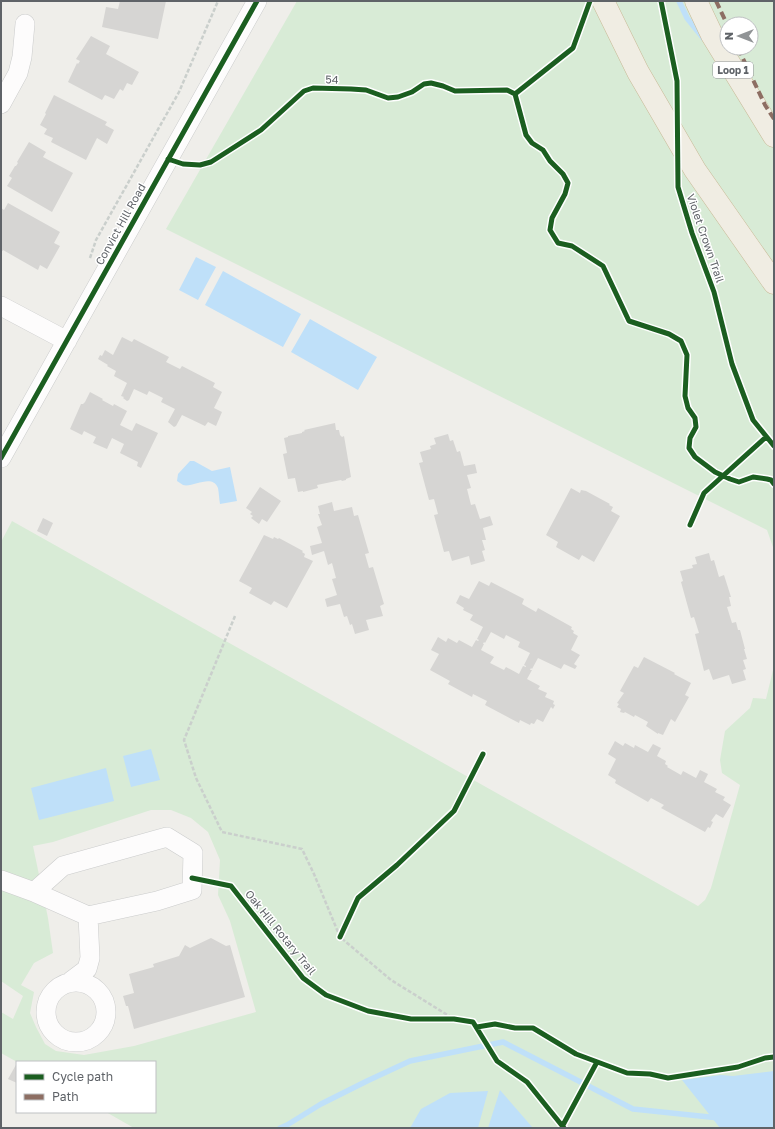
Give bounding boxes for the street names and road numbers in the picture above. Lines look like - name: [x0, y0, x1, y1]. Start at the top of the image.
- road number: Loop 1: [713, 62, 753, 78]
- street label: 54: [325, 72, 339, 86]
- street label: Convict Hill Road: [92, 181, 148, 267]
- street label: Violet Crown Trail: [685, 192, 727, 285]
- street label: Oak Hill Rotary Trail: [243, 887, 319, 977]

